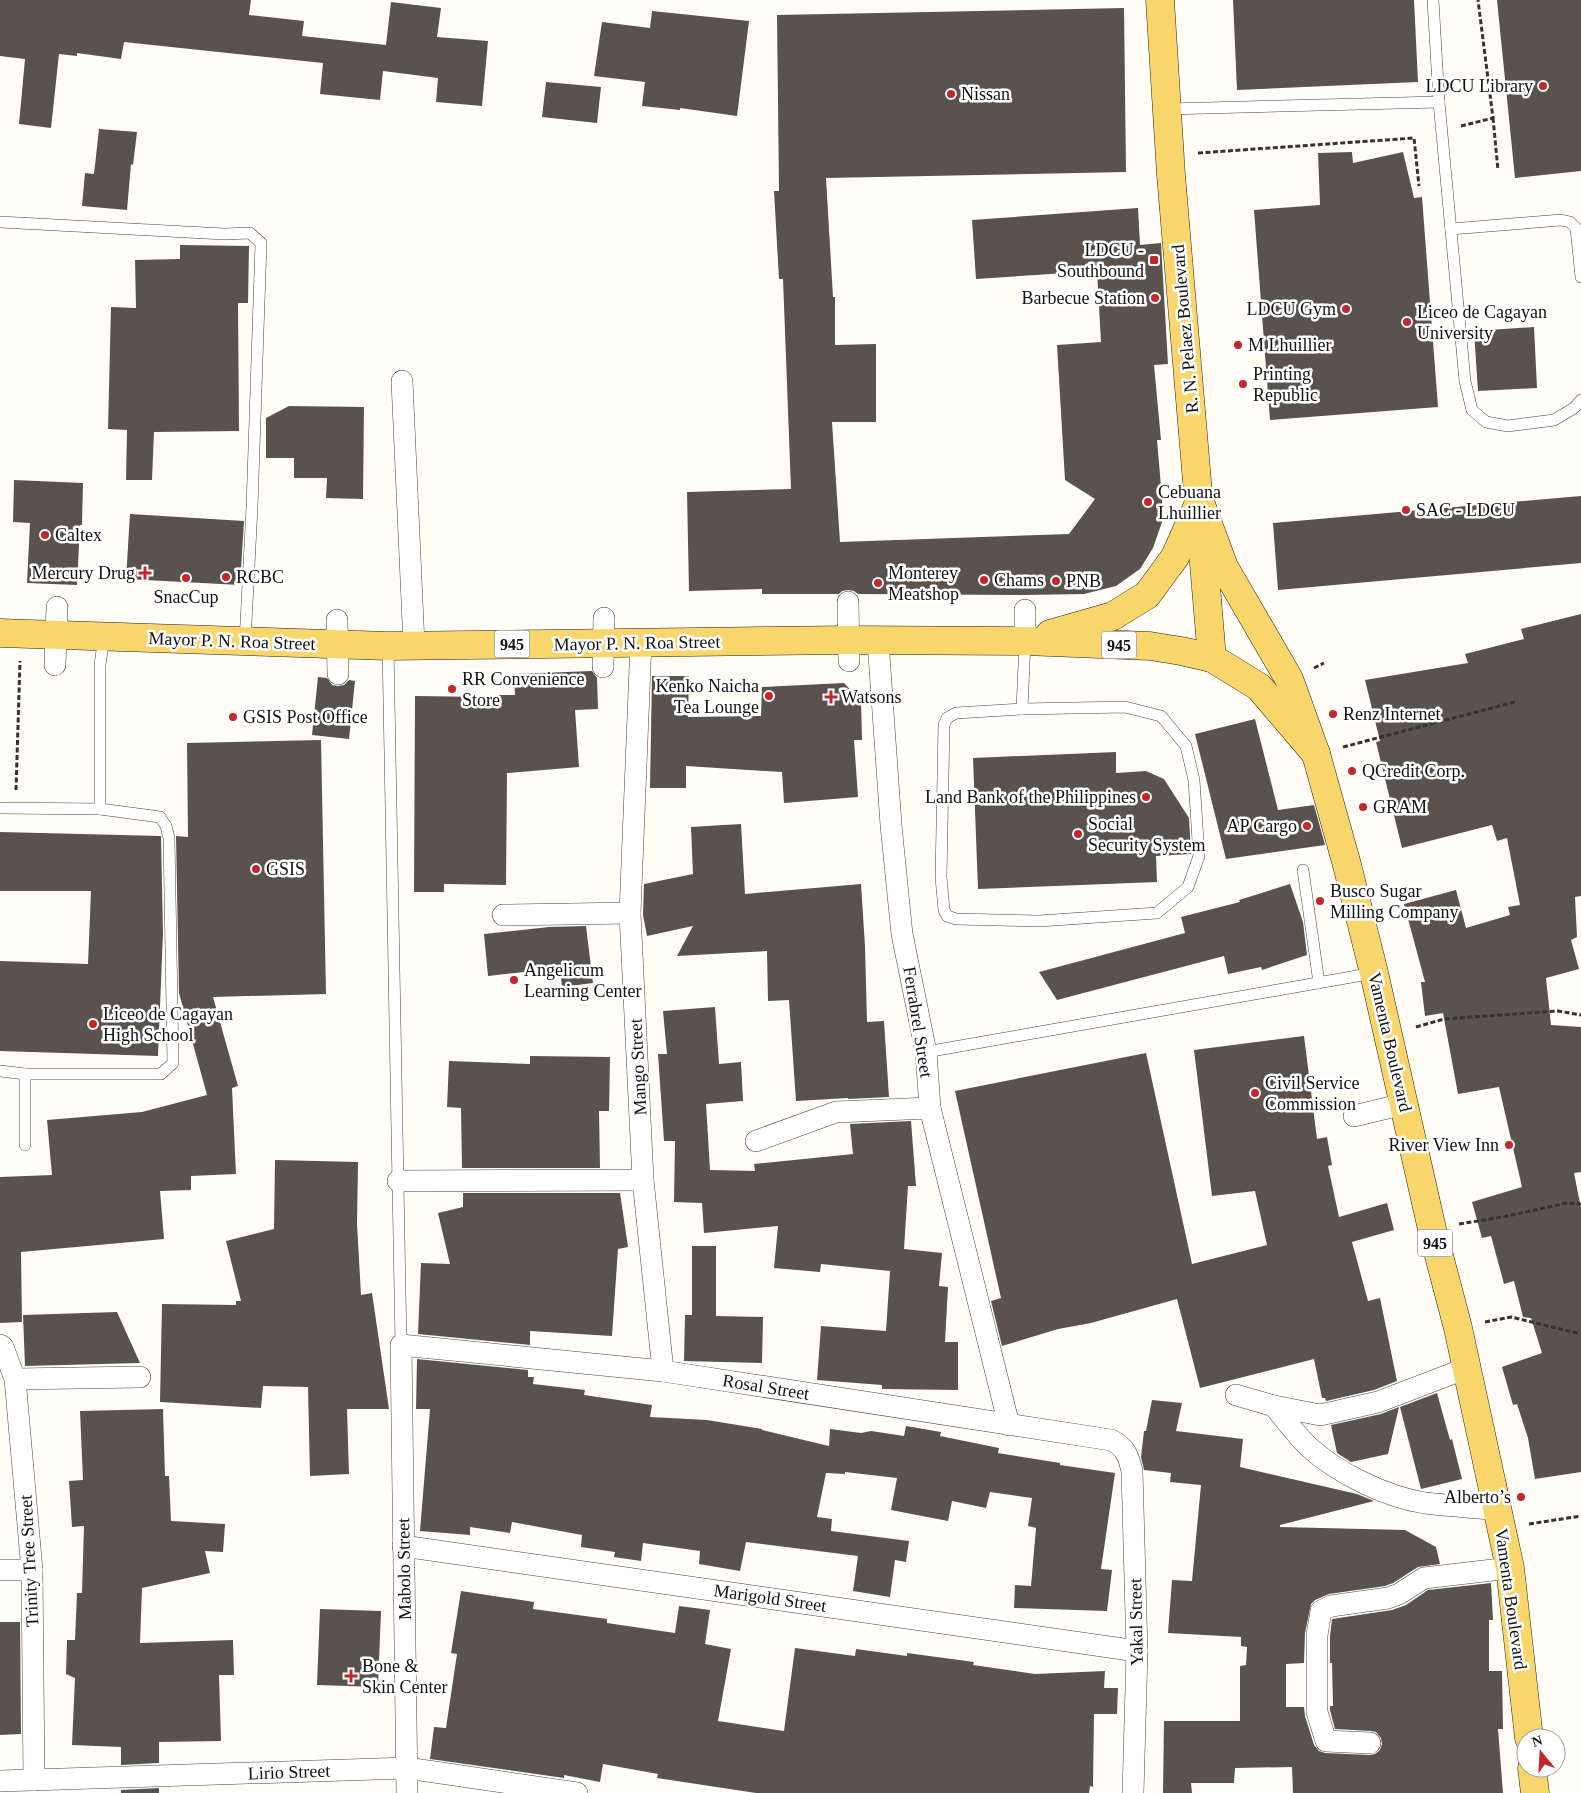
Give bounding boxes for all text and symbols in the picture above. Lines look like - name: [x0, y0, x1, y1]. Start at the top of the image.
- place label: LDCU Library: [1426, 76, 1533, 96]
- marker: LDCU Library: [1537, 80, 1549, 92]
- place label: Nissan: [961, 84, 1010, 104]
- marker: Nissan: [945, 88, 957, 100]
- place label: LDCU - Southbound: [1057, 240, 1144, 281]
- street label: R. N. Pelaez Boulevard: [1168, 244, 1202, 414]
- marker: LDCU - Southbound: [1148, 254, 1160, 266]
- place label: Barbecue Station: [1022, 288, 1145, 308]
- marker: Barbecue Station: [1149, 292, 1161, 304]
- place label: LDCU Gym: [1247, 299, 1336, 319]
- place label: Liceo de Cagayan University: [1417, 302, 1547, 343]
- marker: LDCU Gym: [1340, 303, 1352, 315]
- marker: Liceo de Cagayan University: [1401, 316, 1413, 328]
- place label: M Lhuillier: [1248, 335, 1332, 355]
- marker: M Lhuillier: [1232, 339, 1244, 351]
- place label: Printing Republic: [1253, 364, 1318, 405]
- marker: Printing Republic: [1237, 378, 1249, 390]
- place label: Cebuana Lhuillier: [1158, 482, 1221, 523]
- marker: Cebuana Lhuillier: [1142, 496, 1154, 508]
- place label: SAC - LDCU: [1416, 500, 1515, 520]
- marker: SAC - LDCU: [1400, 504, 1412, 516]
- place label: Caltex: [55, 525, 102, 545]
- marker: Caltex: [39, 529, 51, 541]
- place label: Mercury Drug: [32, 563, 135, 583]
- place label: Monterey Meatshop: [888, 563, 959, 604]
- marker: Mercury Drug: [139, 567, 151, 579]
- place label: RCBC: [236, 567, 284, 587]
- place label: Chams: [994, 570, 1044, 590]
- marker: RCBC: [220, 571, 232, 583]
- place label: PNB: [1066, 571, 1101, 591]
- marker: SnacCup: [180, 572, 192, 584]
- marker: Chams: [978, 574, 990, 586]
- marker: PNB: [1050, 575, 1062, 587]
- marker: Monterey Meatshop: [872, 577, 884, 589]
- place label: SnacCup: [154, 587, 219, 607]
- street label: Mayor P. N. Roa Street: [148, 628, 316, 654]
- road number: 945: [494, 630, 530, 658]
- street label: Mayor P. N. Roa Street: [553, 632, 721, 654]
- road number: 945: [1102, 632, 1136, 658]
- place label: RR Convenience Store: [462, 669, 584, 710]
- place label: Kenko Naicha Tea Lounge: [656, 676, 759, 717]
- marker: RR Convenience Store: [446, 683, 458, 695]
- place label: Watsons: [841, 687, 902, 707]
- marker: Kenko Naicha Tea Lounge: [763, 690, 775, 702]
- marker: Watsons: [825, 691, 837, 703]
- place label: Renz Internet: [1343, 704, 1440, 724]
- place label: GSIS Post Office: [243, 707, 368, 727]
- marker: Renz Internet: [1327, 708, 1339, 720]
- marker: GSIS Post Office: [227, 711, 239, 723]
- place label: QCredit Corp.: [1362, 761, 1465, 781]
- marker: QCredit Corp.: [1346, 765, 1358, 777]
- place label: Land Bank of the Philippines: [925, 787, 1136, 807]
- marker: Land Bank of the Philippines: [1140, 791, 1152, 803]
- place label: GRAM: [1373, 797, 1427, 817]
- marker: GRAM: [1357, 801, 1369, 813]
- place label: Social Security System: [1088, 814, 1206, 855]
- place label: AP Cargo: [1226, 816, 1297, 836]
- marker: AP Cargo: [1301, 820, 1313, 832]
- marker: Social Security System: [1072, 828, 1084, 840]
- place label: GSIS: [266, 859, 305, 879]
- marker: GSIS: [250, 863, 262, 875]
- place label: Busco Sugar Milling Company: [1330, 881, 1459, 922]
- marker: Busco Sugar Milling Company: [1314, 895, 1326, 907]
- place label: Angelicum Learning Center: [524, 960, 641, 1001]
- street label: Ferrabrel Street: [899, 965, 937, 1079]
- street label: Vamenta Boulevard: [1364, 970, 1416, 1114]
- marker: Angelicum Learning Center: [508, 974, 520, 986]
- place label: Liceo de Cagayan High School: [103, 1004, 233, 1045]
- marker: Liceo de Cagayan High School: [87, 1018, 99, 1030]
- street label: Mango Street: [625, 1018, 651, 1116]
- place label: Civil Service Commission: [1265, 1073, 1359, 1114]
- marker: Civil Service Commission: [1249, 1087, 1261, 1099]
- place label: River View Inn: [1388, 1135, 1499, 1155]
- marker: River View Inn: [1503, 1139, 1515, 1151]
- road number: 945: [1418, 1230, 1452, 1256]
- street label: Rosal Street: [721, 1370, 811, 1404]
- place label: Alberto’s: [1444, 1487, 1511, 1507]
- marker: Alberto’s: [1515, 1491, 1527, 1503]
- street label: Trinity Tree Street: [16, 1494, 42, 1628]
- street label: Mabolo Street: [393, 1518, 415, 1620]
- street label: Vamenta Boulevard: [1491, 1527, 1531, 1671]
- street label: Yakal Street: [1125, 1578, 1147, 1666]
- street label: Marigold Street: [712, 1580, 828, 1616]
- place label: Bone & Skin Center: [362, 1656, 448, 1697]
- marker: Bone & Skin Center: [344, 1669, 358, 1683]
- north arrow: [1516, 1728, 1566, 1778]
- text: N: [1530, 1732, 1544, 1750]
- street label: Lirio Street: [247, 1761, 331, 1783]

